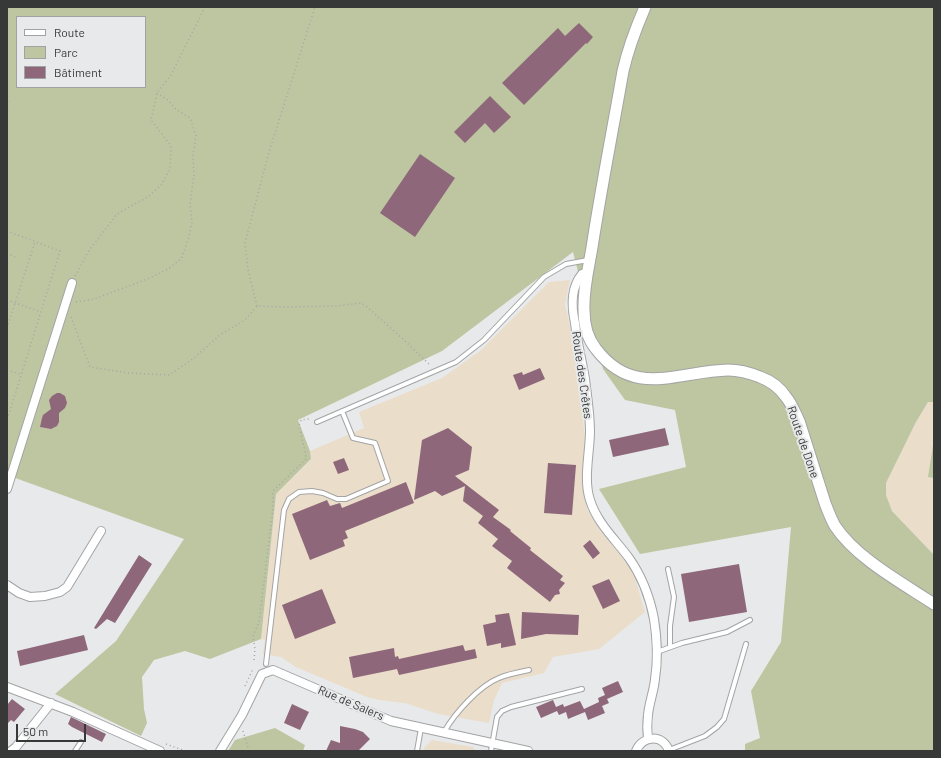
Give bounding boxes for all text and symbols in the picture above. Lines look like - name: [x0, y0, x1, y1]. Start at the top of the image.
- legend: [16, 16, 146, 88]
- text: Route: [54, 25, 85, 39]
- text: Parc: [54, 45, 78, 59]
- text: Bâtiment: [54, 65, 102, 79]
- street label: Route des Crêtes: [569, 330, 595, 420]
- street label: Route de Done: [784, 404, 822, 480]
- street label: Rue de Salers: [316, 683, 386, 723]
- scale bar: [18, 716, 88, 742]
- text: 50 m: [23, 724, 48, 738]

